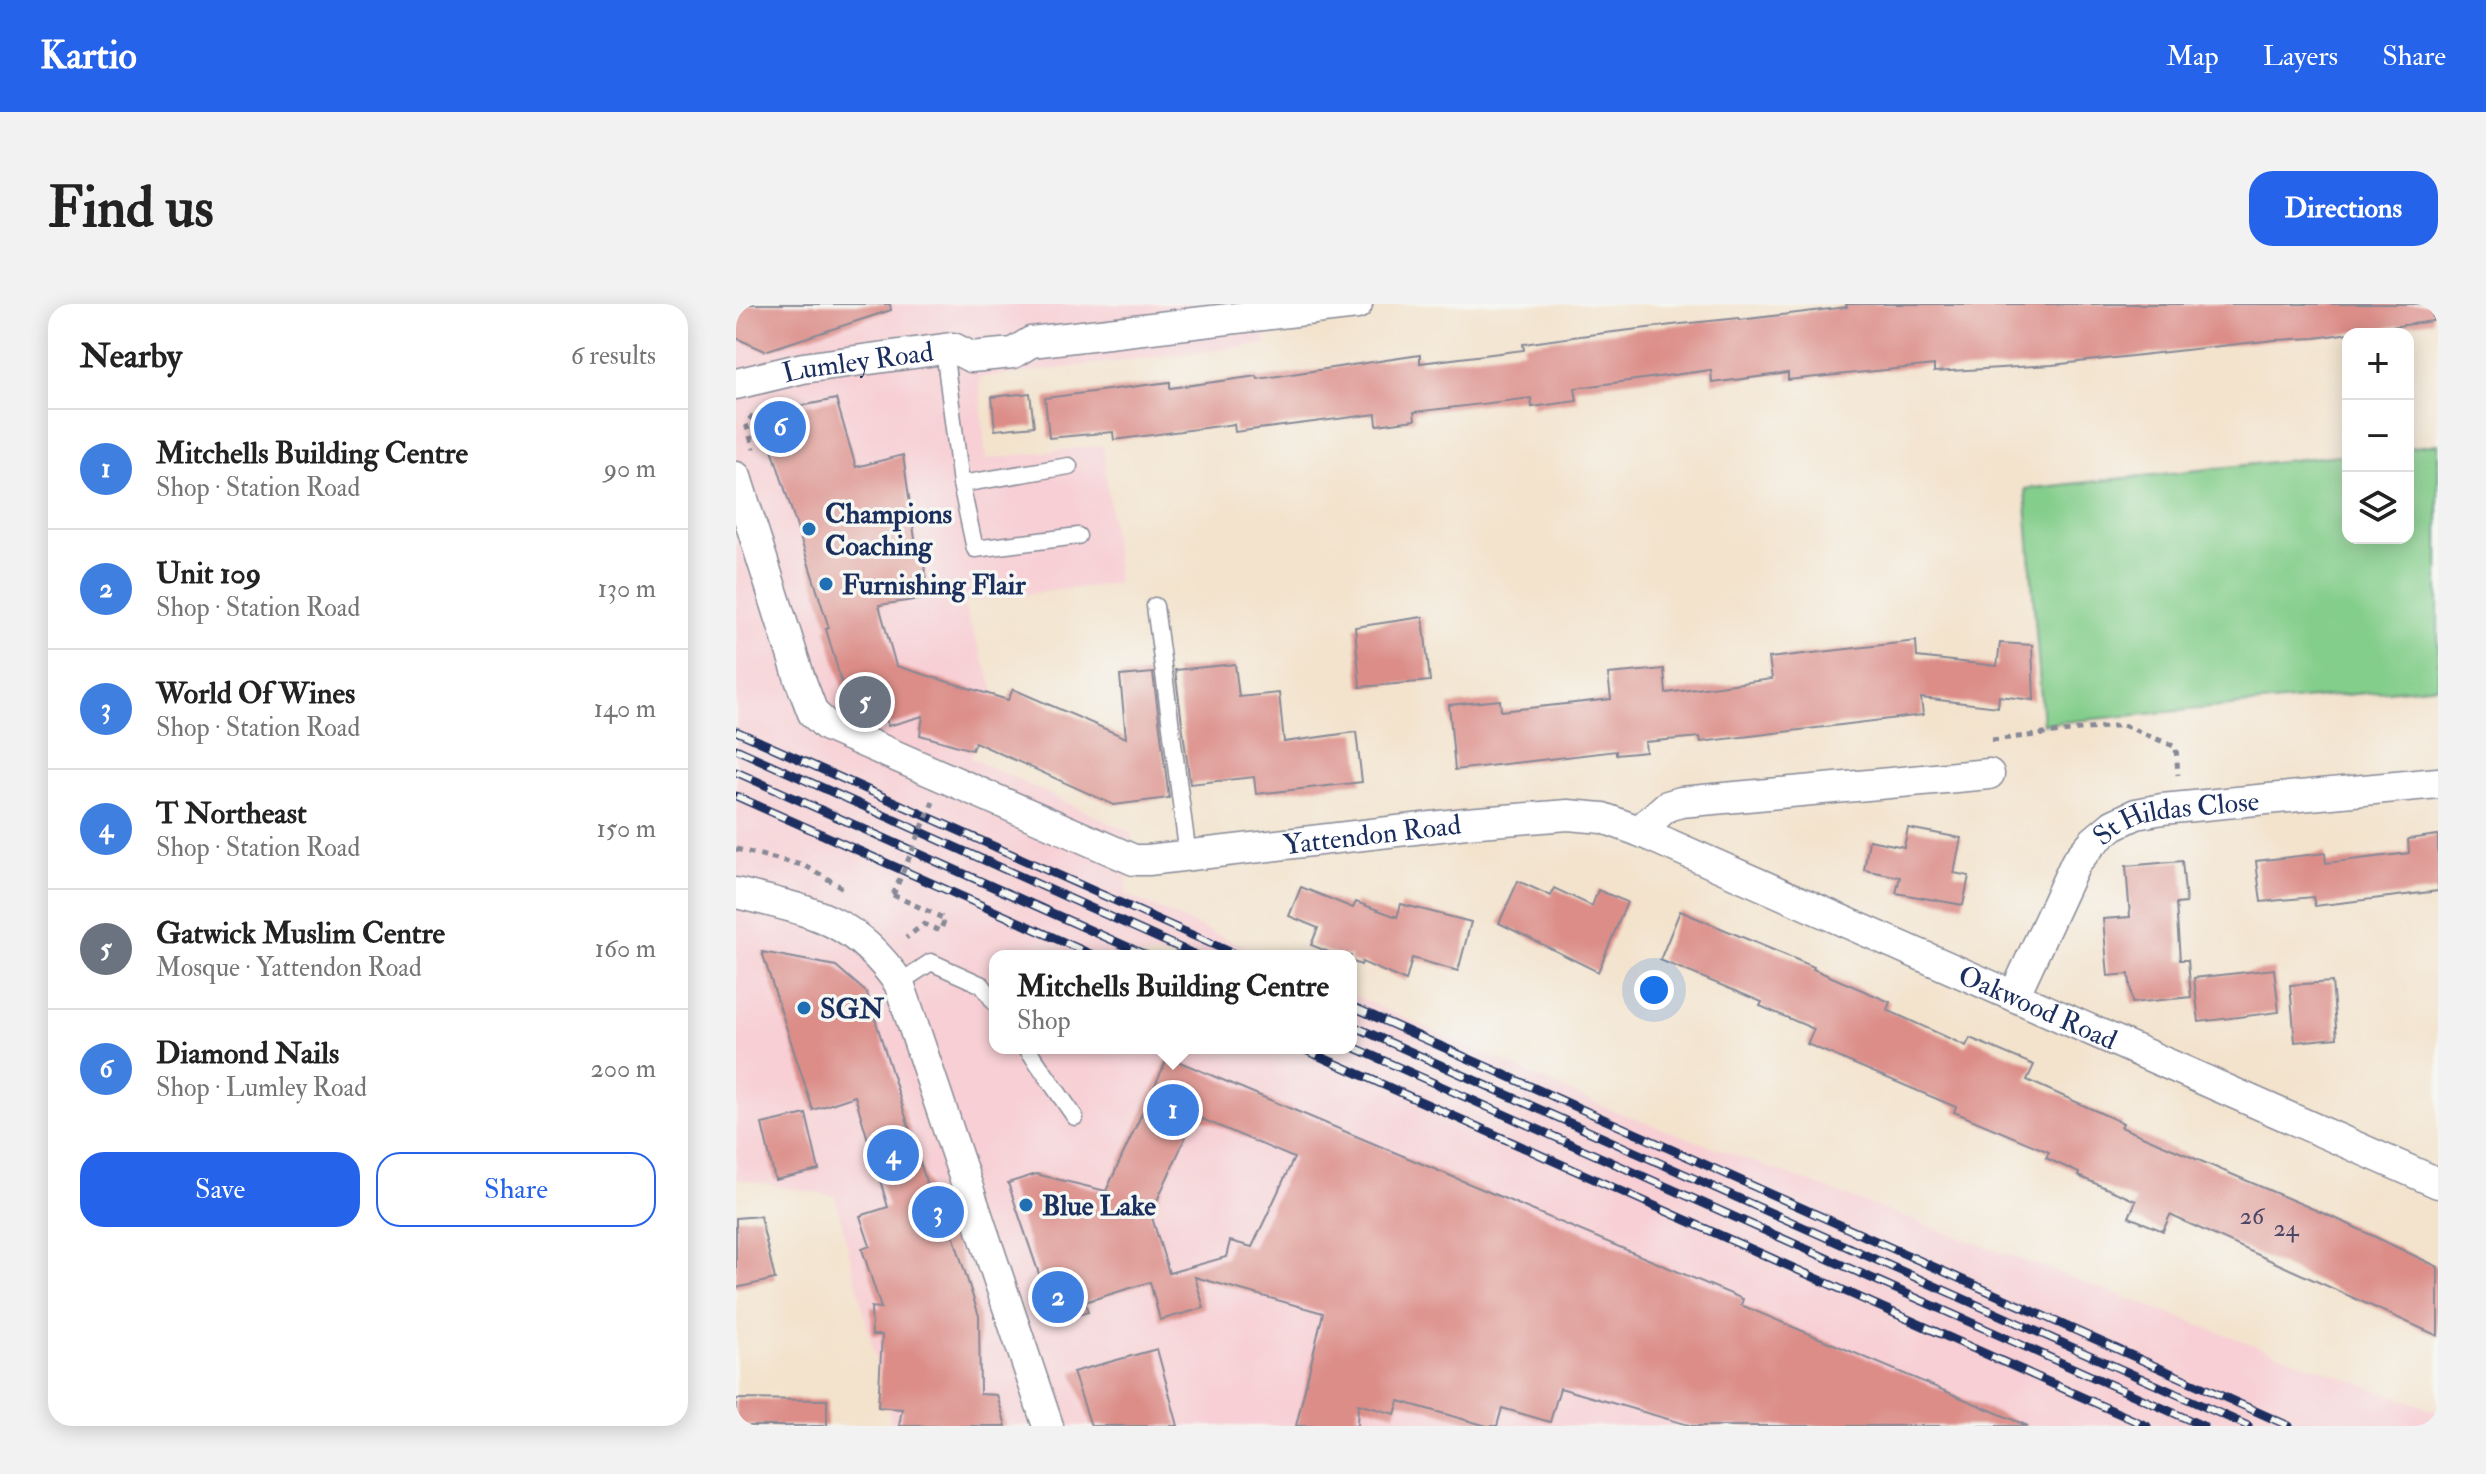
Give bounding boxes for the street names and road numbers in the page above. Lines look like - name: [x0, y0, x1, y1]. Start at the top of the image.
- street label: Lumley Road: [779, 335, 936, 391]
- street label: St Hildas Close: [2086, 784, 2261, 854]
- street label: Yattendon Road: [1282, 808, 1463, 863]
- street label: Oakwood Road: [1953, 958, 2122, 1058]

